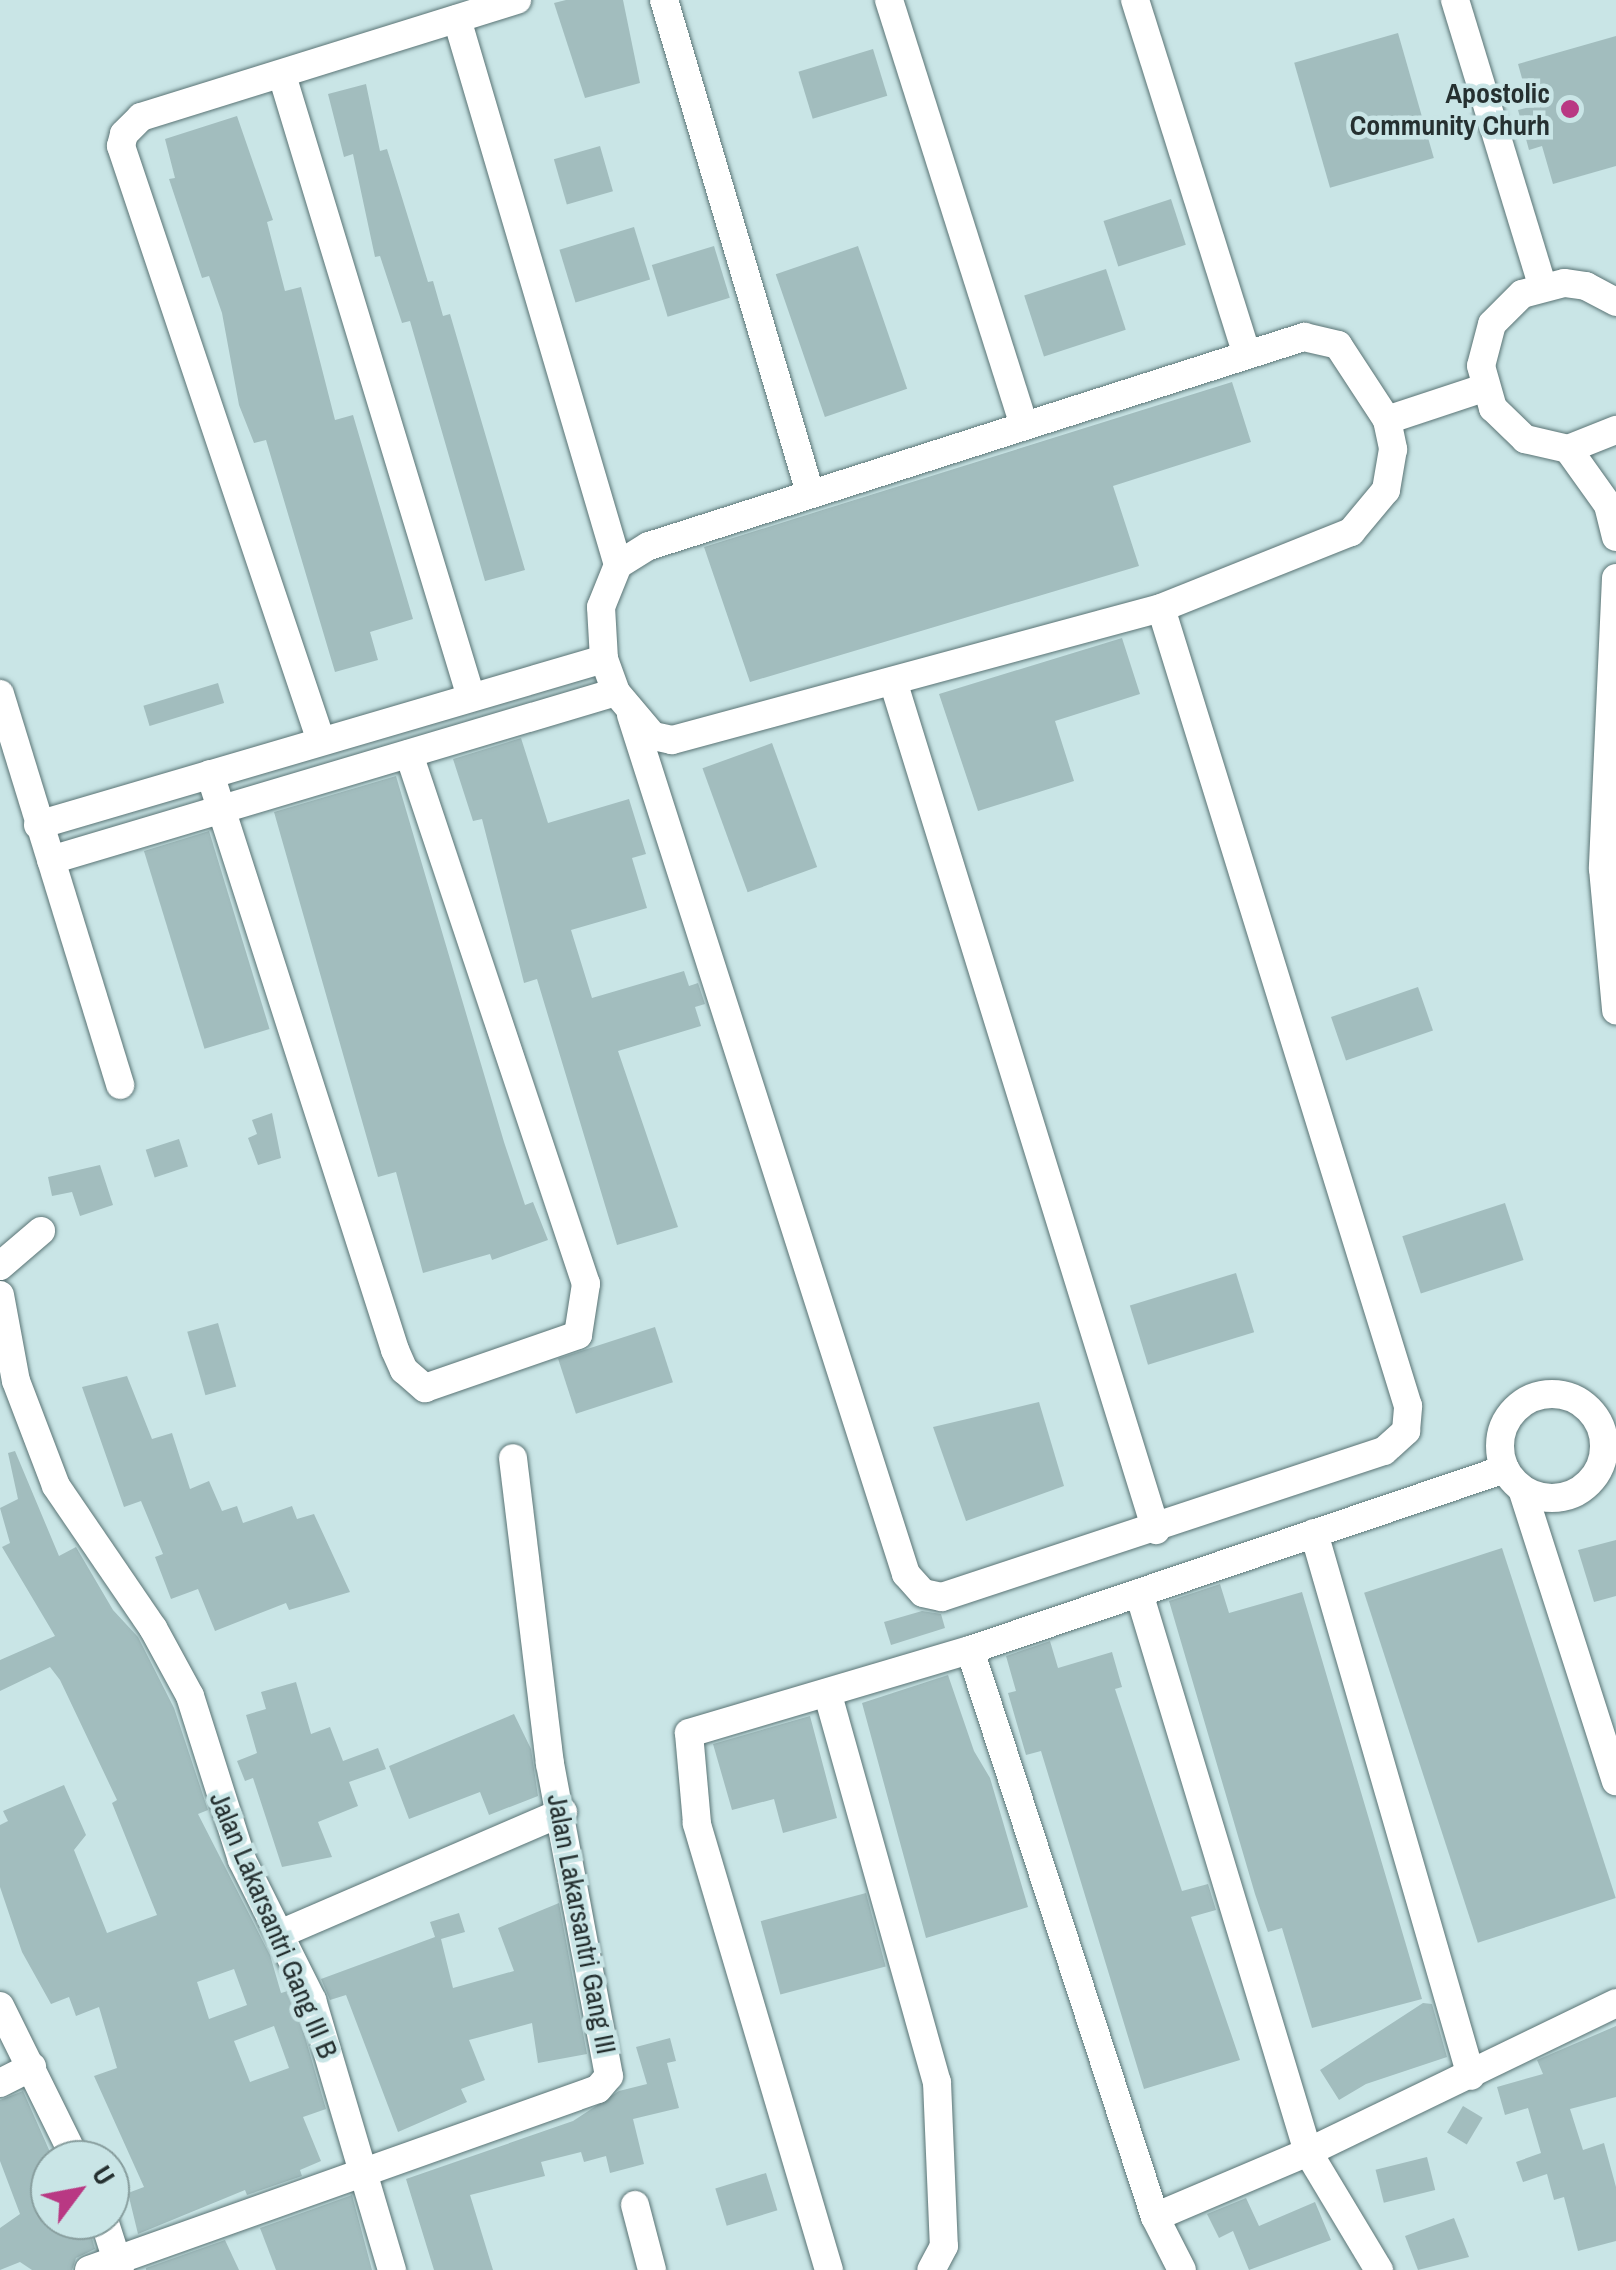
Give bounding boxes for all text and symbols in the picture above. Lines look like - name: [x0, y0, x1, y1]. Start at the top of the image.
- place label: Apostolic Community Churh: [1350, 76, 1550, 142]
- marker: Apostolic Community Churh: [1559, 98, 1581, 120]
- street label: Jalan Lakarsantri Gang III B: [203, 1787, 345, 2063]
- street label: Jalan Lakarsantri Gang III: [540, 1791, 624, 2057]
- north arrow: [30, 2140, 130, 2240]
- text: U: [83, 2158, 124, 2192]

